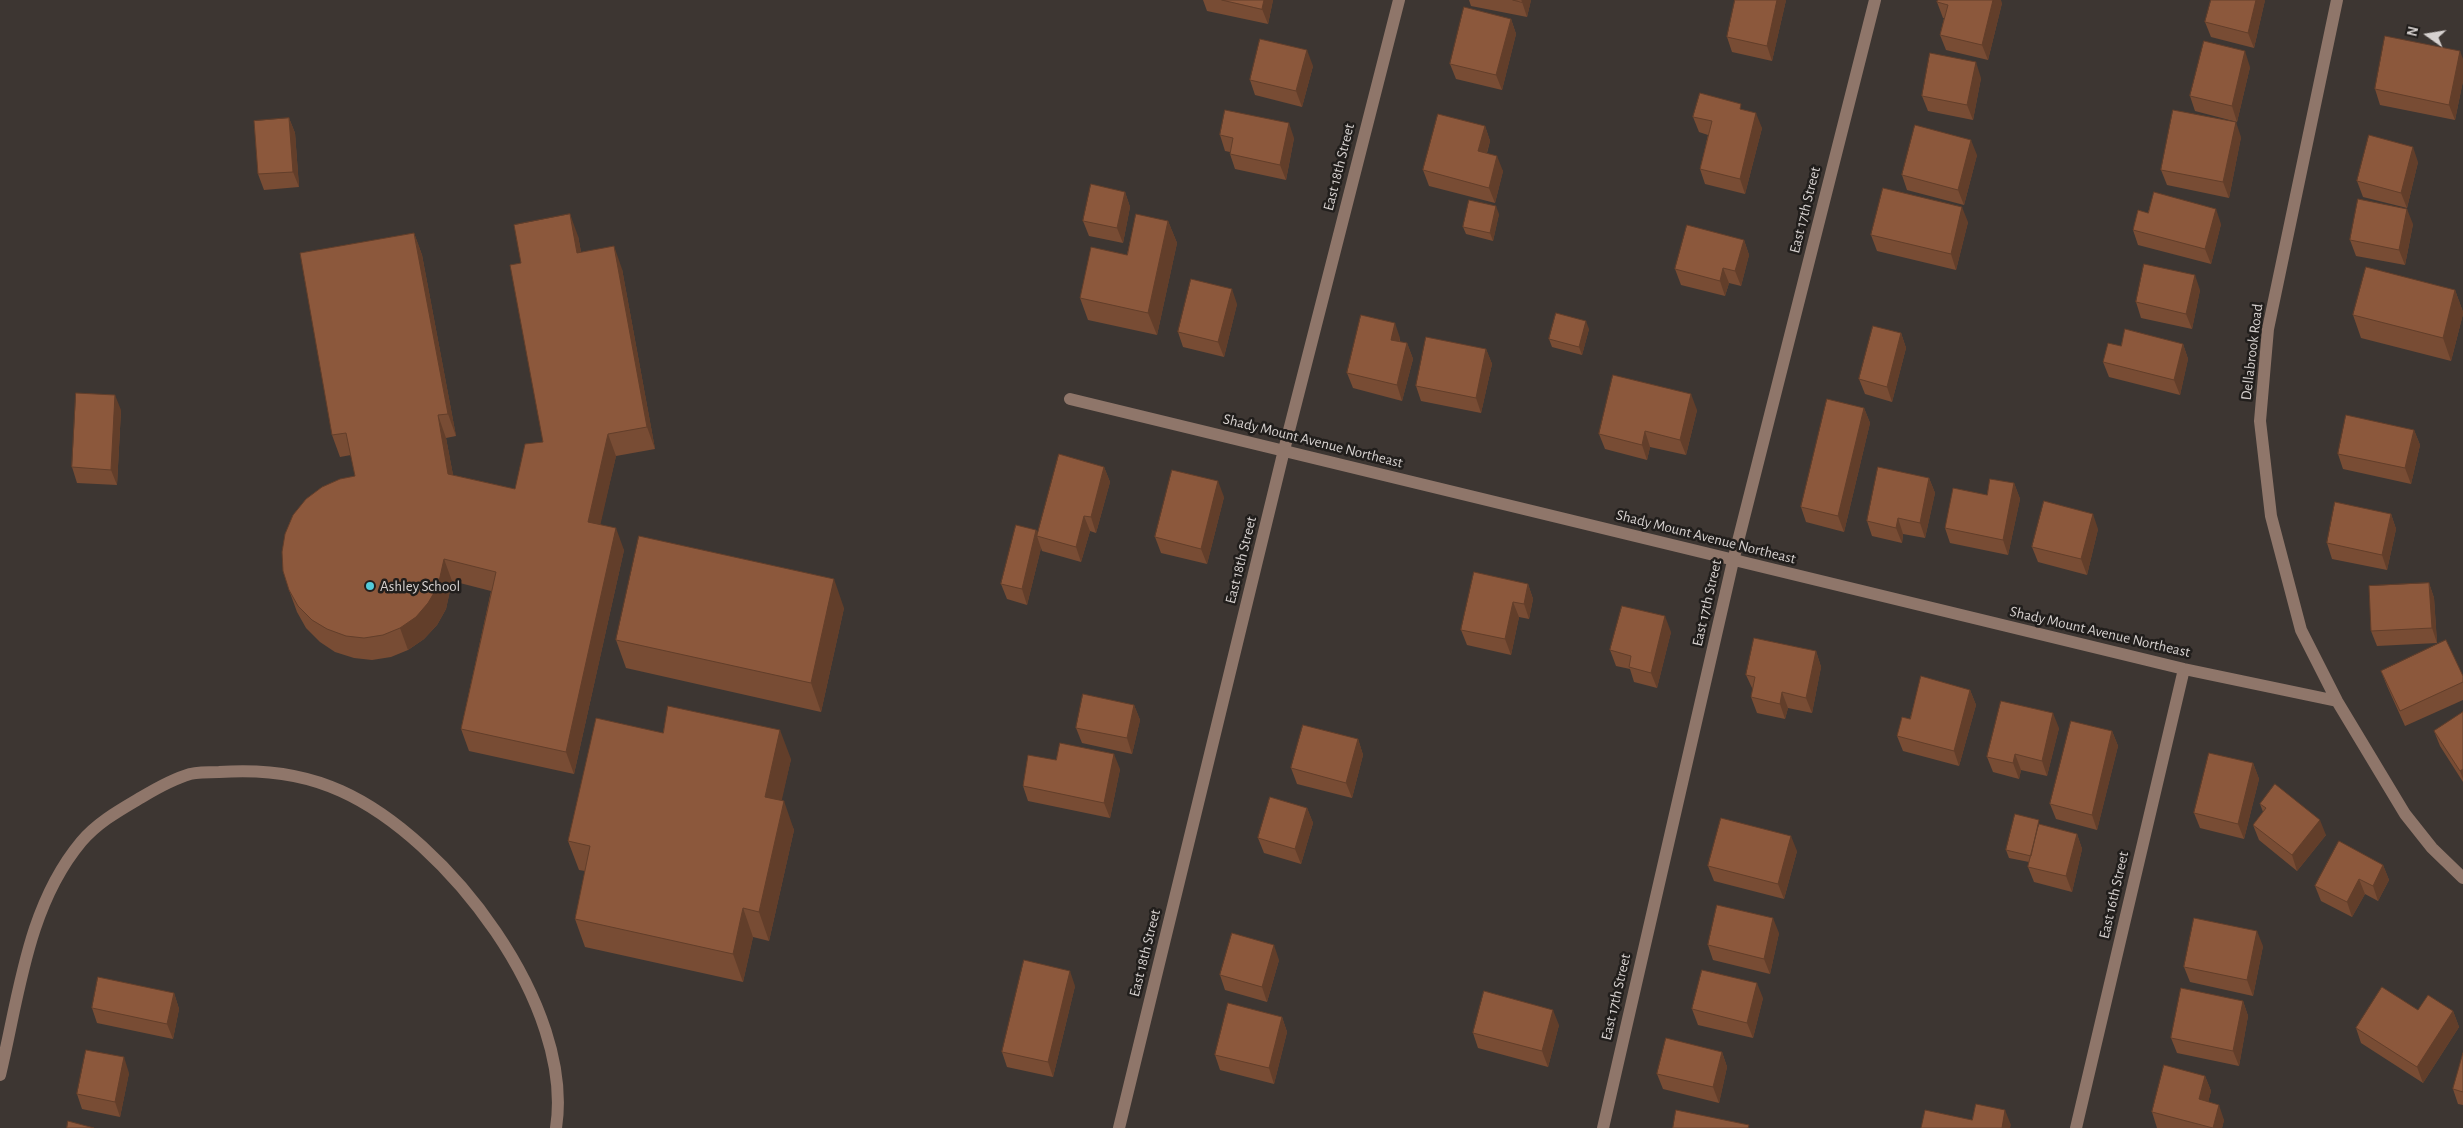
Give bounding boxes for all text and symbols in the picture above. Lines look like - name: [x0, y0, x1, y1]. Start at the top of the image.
- north arrow: [2403, 10, 2453, 60]
- text: N: [2405, 25, 2421, 38]
- street label: East 18th Street: [1319, 121, 1359, 213]
- street label: East 17th Street: [1786, 165, 1824, 255]
- street label: Dellabrook Road: [2237, 303, 2267, 401]
- street label: Shady Mount Avenue Northeast: [1221, 410, 1405, 472]
- street label: Shady Mount Avenue Northeast: [1614, 506, 1798, 568]
- street label: East 18th Street: [1221, 514, 1261, 606]
- street label: East 17th Street: [1688, 558, 1726, 648]
- place label: Ashley School: [380, 577, 460, 595]
- marker: Ashley School: [364, 580, 376, 592]
- street label: Shady Mount Avenue Northeast: [2008, 602, 2192, 662]
- street label: East 16th Street: [2095, 849, 2133, 941]
- street label: East 18th Street: [1125, 907, 1165, 999]
- street label: East 17th Street: [1597, 952, 1635, 1042]

